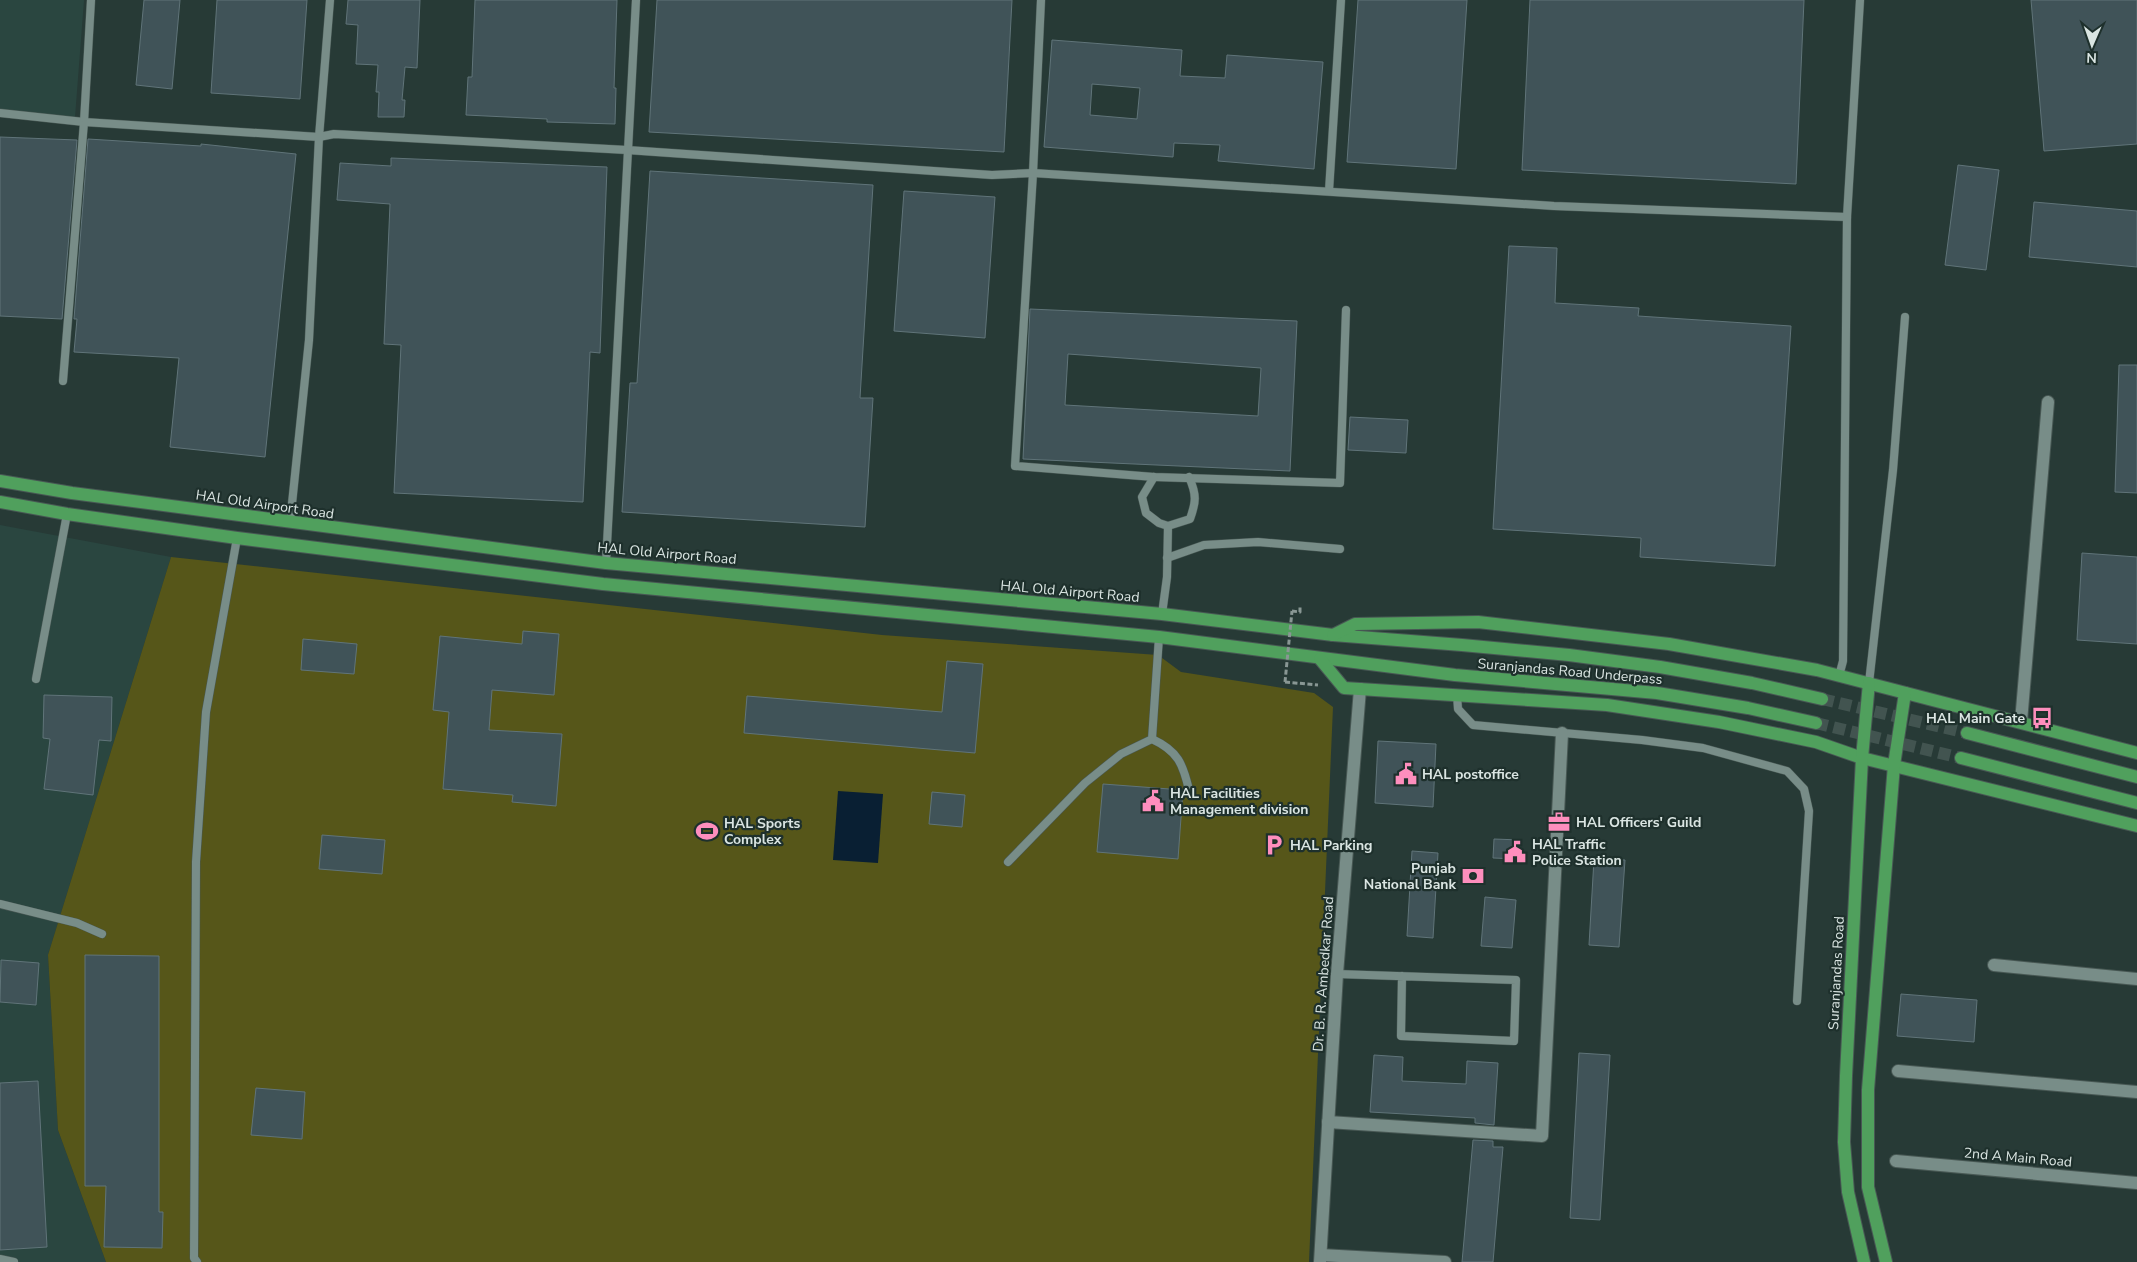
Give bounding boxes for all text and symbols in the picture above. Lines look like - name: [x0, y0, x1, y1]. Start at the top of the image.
- north arrow: [2067, 20, 2117, 70]
- text: N: [2086, 48, 2097, 67]
- street label: HAL Old Airport Road: [195, 485, 335, 524]
- street label: HAL Old Airport Road: [597, 538, 737, 569]
- street label: HAL Old Airport Road: [1000, 576, 1140, 607]
- street label: Suranjandas Road Underpass: [1477, 654, 1663, 689]
- bus stop icon: HAL Main Gate: [2029, 705, 2055, 731]
- place label: HAL Main Gate: [1926, 709, 2025, 728]
- public building icon: HAL postoffice: [1393, 761, 1419, 787]
- place label: HAL postoffice: [1422, 765, 1519, 784]
- place label: HAL Facilities Management division: [1170, 784, 1309, 819]
- public building icon: HAL Facilities Management division: [1140, 788, 1166, 814]
- office icon: HAL Officers' Guild: [1546, 809, 1572, 835]
- place label: HAL Officers' Guild: [1576, 813, 1701, 832]
- place label: HAL Sports Complex: [724, 814, 800, 849]
- sports icon: HAL Sports Complex: [694, 818, 720, 844]
- parking icon: HAL Parking: [1261, 832, 1287, 858]
- place label: HAL Traffic Police Station: [1532, 835, 1622, 870]
- place label: HAL Parking: [1290, 836, 1373, 855]
- public building icon: HAL Traffic Police Station: [1502, 839, 1528, 865]
- place label: Punjab National Bank: [1364, 859, 1456, 894]
- bank icon: Punjab National Bank: [1460, 863, 1486, 889]
- street label: Dr. B. R. Ambedkar Road: [1309, 896, 1338, 1052]
- street label: Suranjandas Road: [1824, 916, 1849, 1030]
- street label: 2nd A Main Road: [1963, 1143, 2073, 1172]

